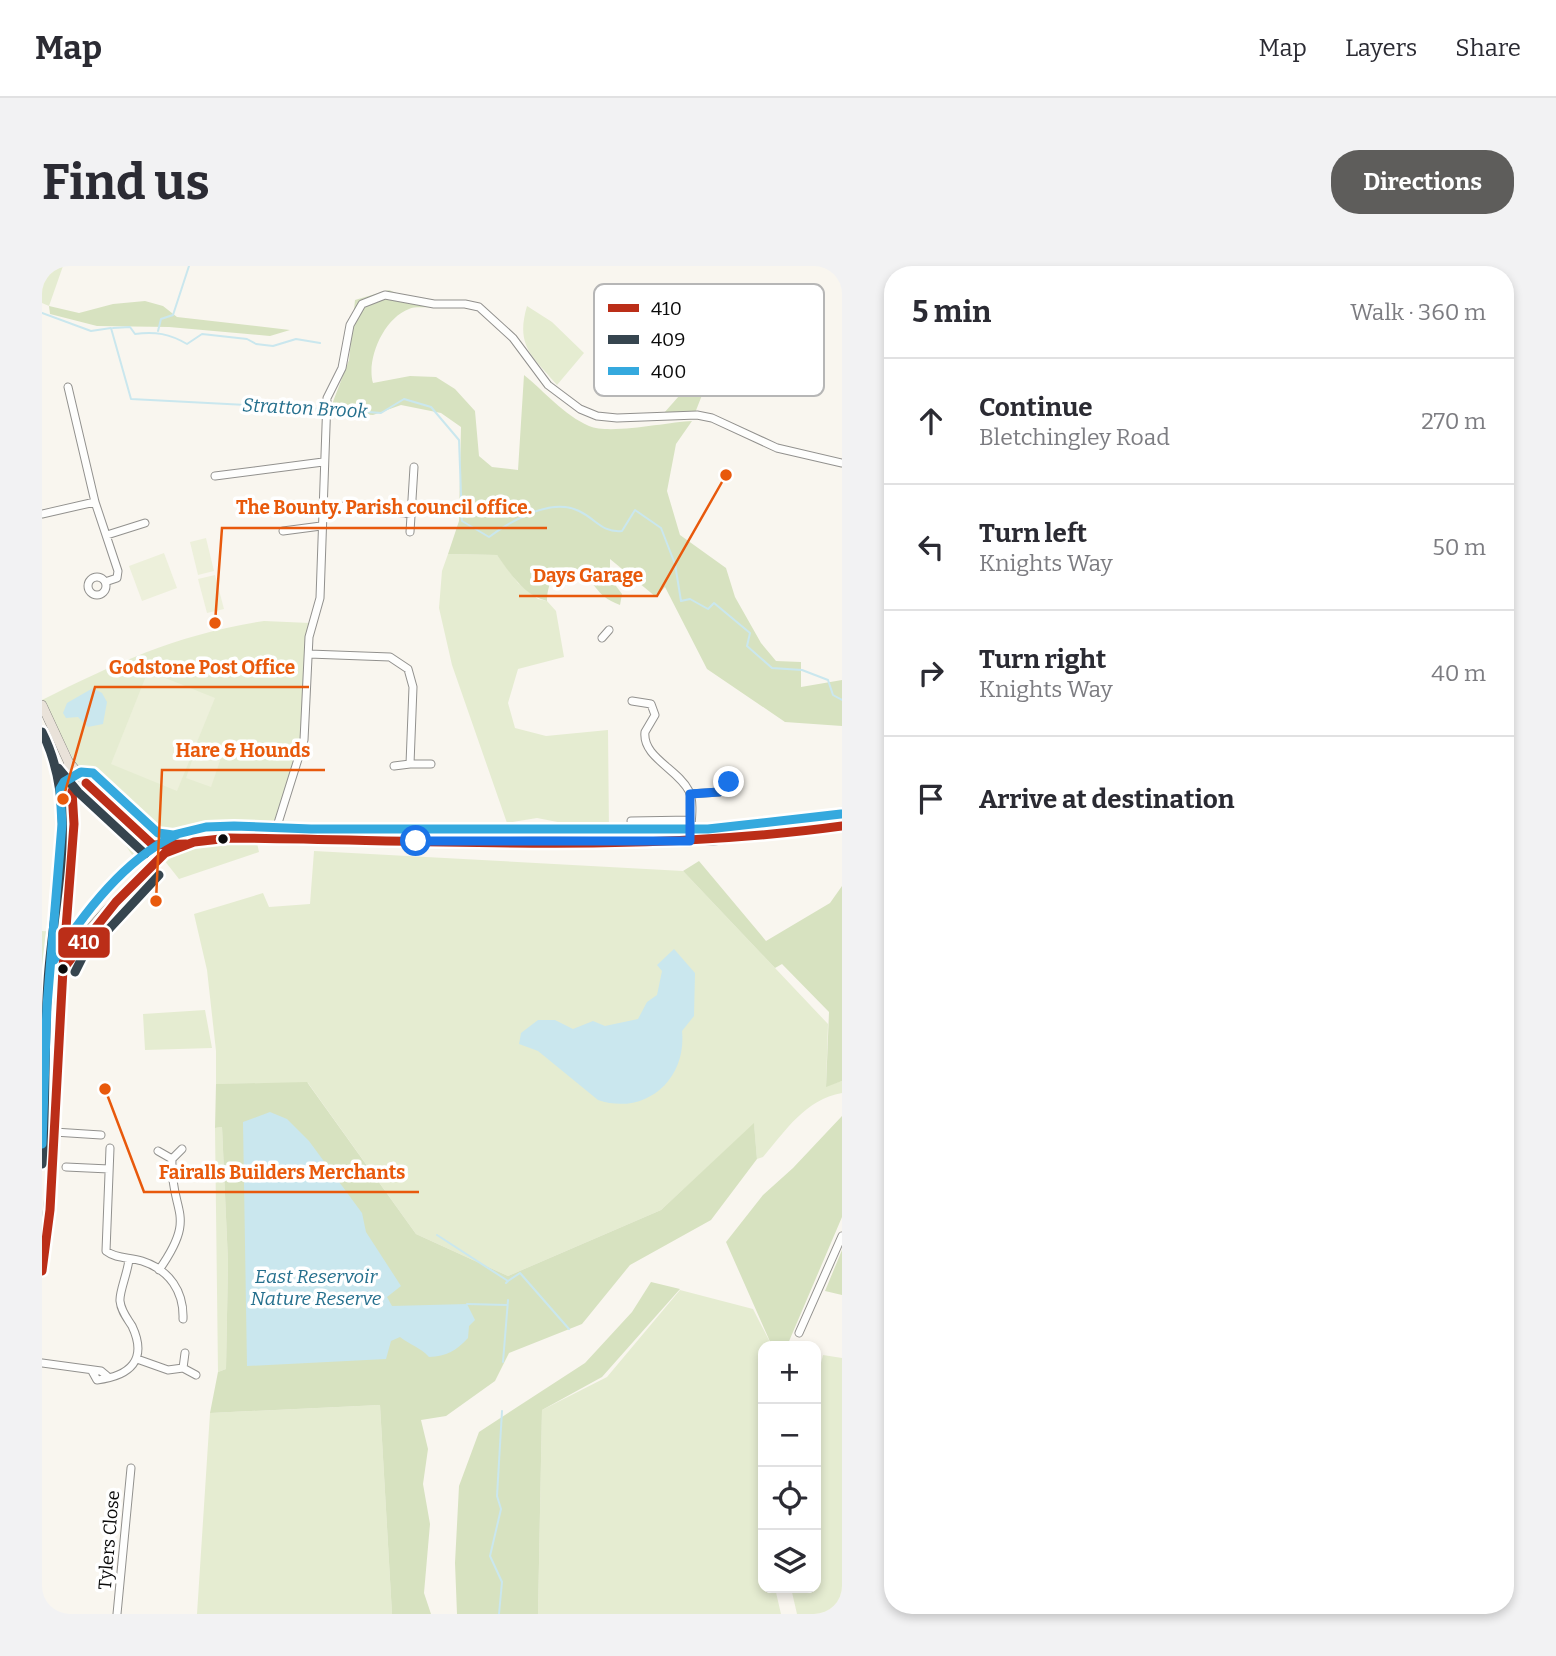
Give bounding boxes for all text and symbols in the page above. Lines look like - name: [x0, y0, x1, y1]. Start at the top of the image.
- text: Map: [35, 28, 102, 68]
- text: Map: [1259, 34, 1307, 62]
- text: Layers: [1345, 34, 1417, 62]
- text: Share: [1455, 34, 1521, 62]
- button: Directions: [1331, 150, 1514, 214]
- text: Find us: [42, 153, 210, 212]
- legend: [594, 284, 824, 396]
- text: 5 min: [912, 294, 991, 330]
- text: 410: [651, 297, 682, 320]
- text: Walk · 360 m: [1350, 298, 1486, 326]
- text: 409: [651, 328, 685, 351]
- text: 400: [651, 360, 686, 383]
- text: Continue: [979, 392, 1093, 423]
- water label: Stratton Brook: [242, 393, 369, 423]
- icon: ahead: [912, 402, 950, 440]
- text: 270 m: [1421, 407, 1486, 435]
- text: Bletchingley Road: [979, 423, 1170, 451]
- callout: The Bounty. Parish council office.: [222, 488, 547, 528]
- text: The Bounty. Parish council office.: [236, 496, 532, 519]
- text: Turn left: [979, 518, 1087, 549]
- icon: left: [912, 528, 950, 566]
- text: 50 m: [1432, 533, 1486, 561]
- text: Knights Way: [979, 549, 1113, 577]
- callout: Days Garage: [519, 556, 657, 596]
- text: Days Garage: [533, 564, 643, 587]
- text: Turn right: [979, 644, 1106, 675]
- callout: Godstone Post Office: [95, 647, 309, 687]
- icon: right: [912, 654, 950, 692]
- text: Godstone Post Office: [109, 656, 295, 679]
- text: 40 m: [1431, 659, 1486, 687]
- text: Knights Way: [979, 675, 1113, 703]
- callout: Hare & Hounds: [162, 730, 325, 770]
- text: Hare & Hounds: [176, 739, 310, 762]
- route end: [713, 766, 744, 797]
- icon: arrive: [912, 780, 950, 818]
- text: Arrive at destination: [979, 784, 1234, 815]
- route start: [400, 825, 431, 856]
- unlabelled marker: [216, 832, 230, 846]
- line badge: 410: [57, 926, 111, 959]
- text: 410: [68, 931, 100, 954]
- unlabelled marker: [56, 962, 70, 976]
- callout: Fairalls Builders Merchants: [144, 1152, 419, 1192]
- text: Fairalls Builders Merchants: [159, 1161, 405, 1184]
- water label: East Reservoir Nature Reserve: [251, 1265, 382, 1310]
- map controls: [758, 1341, 821, 1593]
- button: +: [758, 1341, 821, 1404]
- button: −: [758, 1404, 821, 1467]
- button: locate: [758, 1467, 821, 1530]
- street label: Tylers Close: [94, 1489, 124, 1591]
- button: layers: [758, 1530, 821, 1593]

